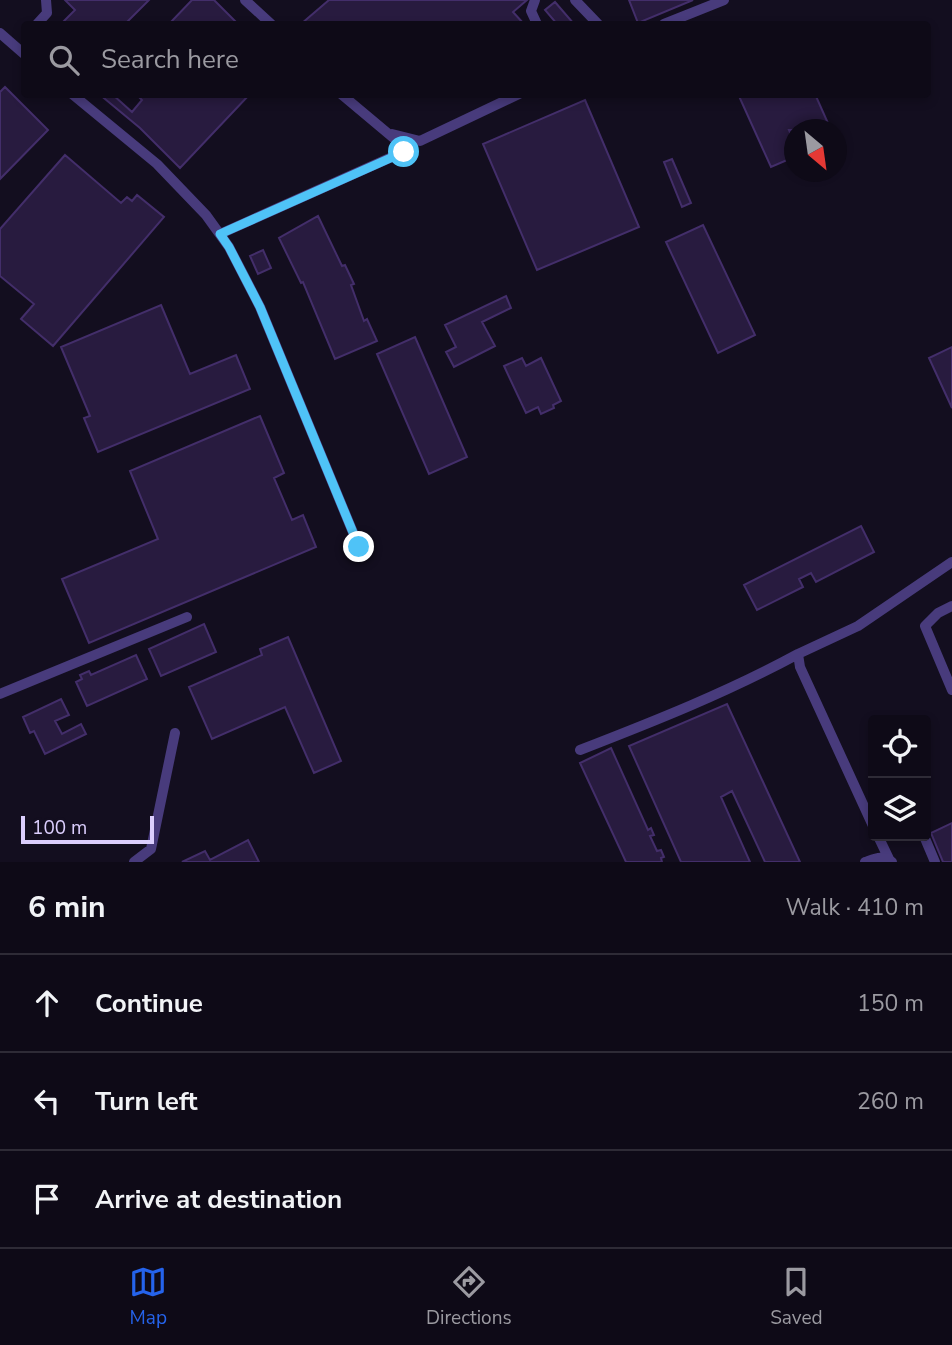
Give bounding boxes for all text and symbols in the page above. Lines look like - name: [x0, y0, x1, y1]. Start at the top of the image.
- search box: [21, 21, 931, 98]
- icon: search: [45, 41, 83, 79]
- text: Search here: [101, 42, 239, 77]
- north arrow: [784, 119, 847, 182]
- route start: [388, 136, 419, 167]
- route end: [343, 531, 374, 562]
- map controls: [868, 715, 931, 841]
- button: locate: [868, 715, 931, 778]
- button: layers: [868, 778, 931, 841]
- scale bar: [21, 813, 154, 845]
- text: 100 m: [32, 815, 87, 841]
- text: 6 min: [28, 887, 106, 928]
- text: Walk · 410 m: [785, 892, 924, 923]
- icon: ahead: [28, 984, 66, 1022]
- text: Continue: [95, 986, 203, 1021]
- text: 150 m: [857, 988, 924, 1019]
- icon: left: [28, 1082, 66, 1120]
- text: Turn left: [95, 1084, 198, 1119]
- text: 260 m: [857, 1086, 924, 1117]
- icon: arrive: [28, 1180, 66, 1218]
- text: Arrive at destination: [95, 1182, 342, 1217]
- tab: Map: [129, 1263, 167, 1331]
- tab: Directions: [426, 1263, 512, 1331]
- tab: Saved: [770, 1263, 823, 1331]

